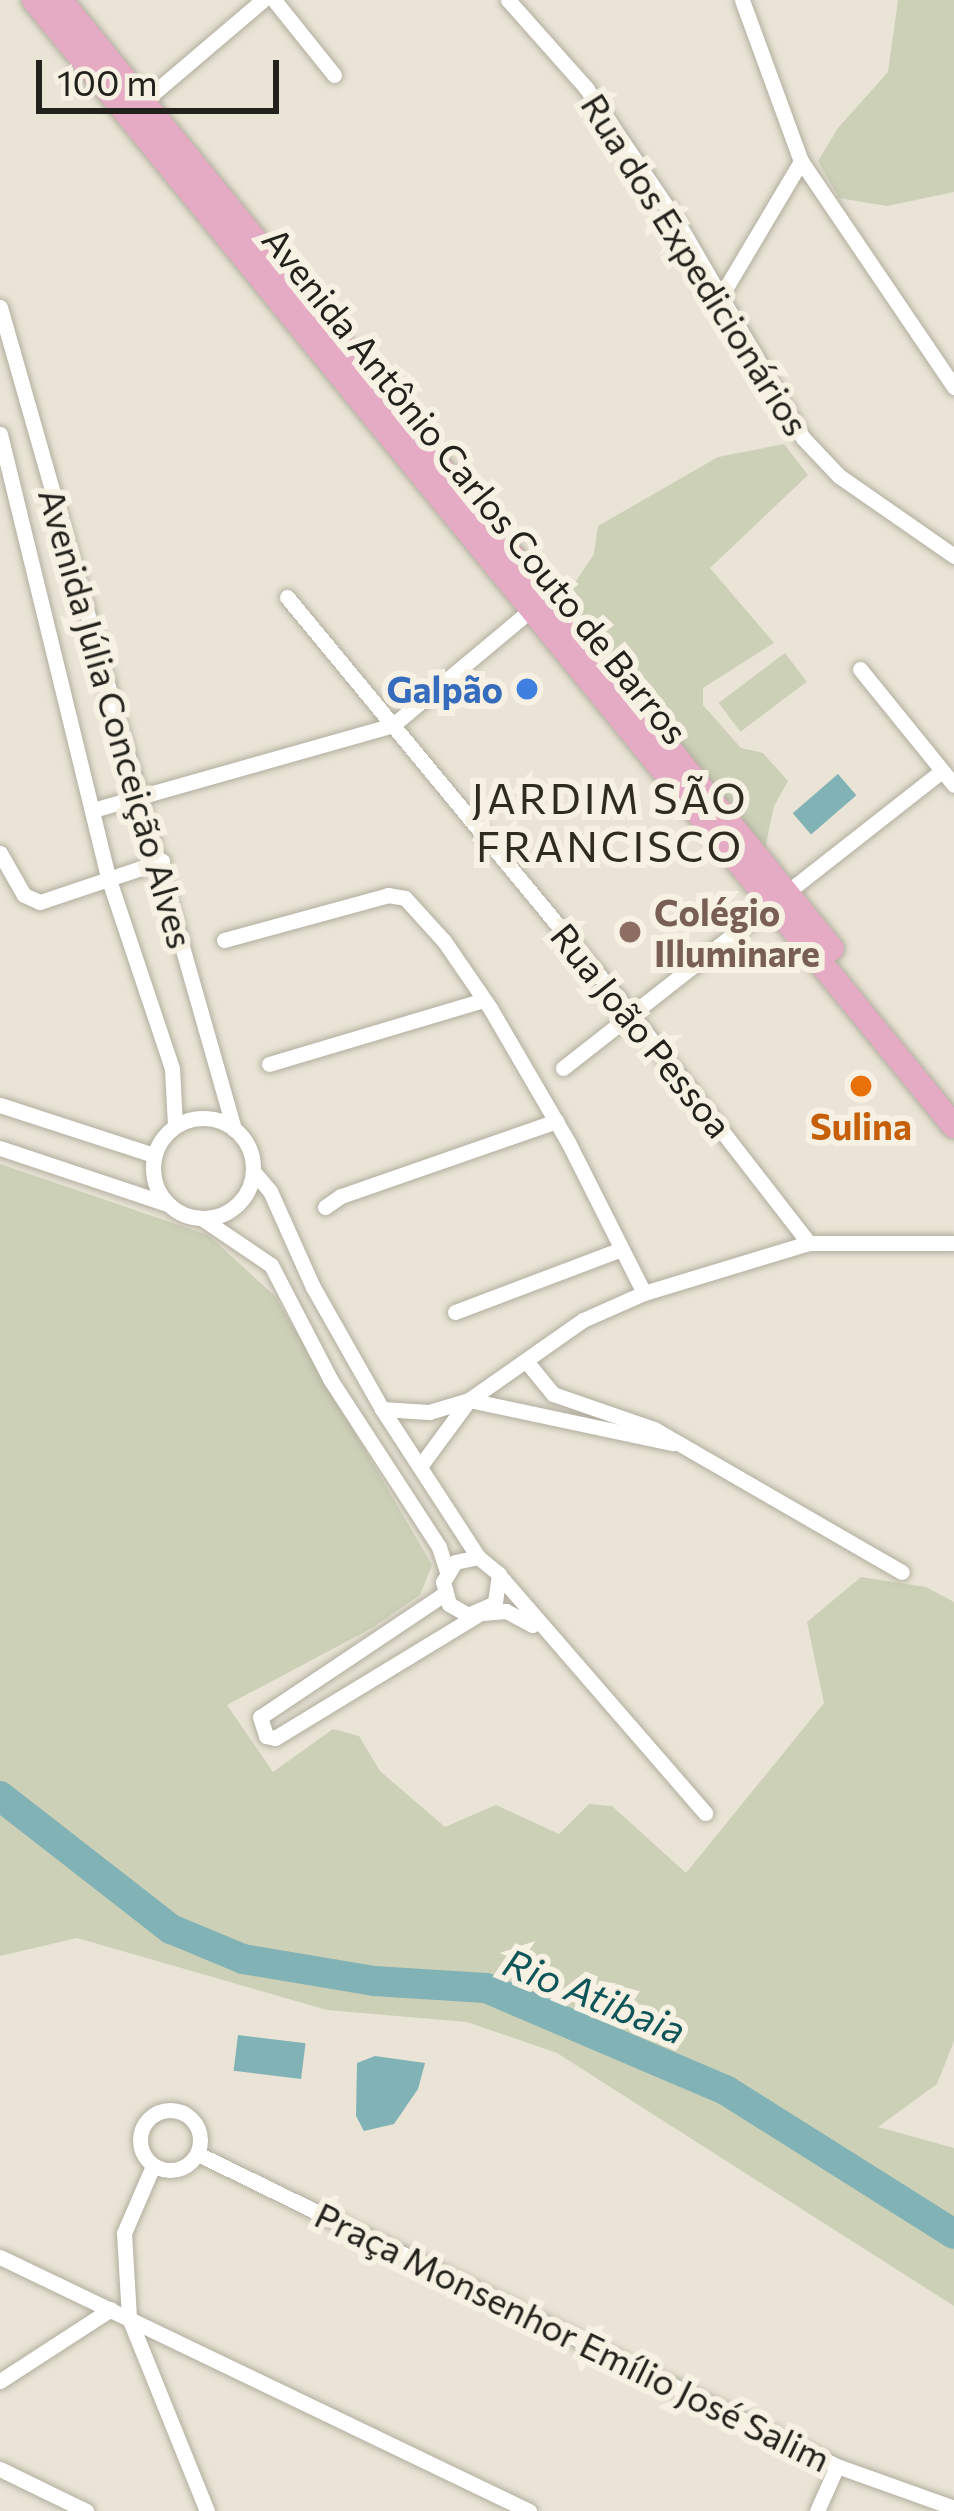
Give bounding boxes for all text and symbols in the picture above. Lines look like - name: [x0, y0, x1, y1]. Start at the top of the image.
- scale bar: [42, 36, 285, 110]
- text: 100 m: [57, 59, 158, 103]
- street label: Rua dos Expedicionários: [573, 85, 819, 443]
- street label: Avenida Antônio Carlos Couto de Barros: [254, 218, 698, 752]
- street label: Avenida Júlia Conceição Alves: [31, 483, 203, 953]
- place label: Galpão: [386, 667, 503, 711]
- marker: Galpão: [514, 676, 540, 702]
- district label: JARDIM SÃO FRANCISCO: [472, 772, 748, 870]
- place label: Colégio Illuminare: [654, 889, 820, 974]
- street label: Rua João Pessoa: [543, 914, 741, 1146]
- marker: Colégio Illuminare: [617, 919, 643, 945]
- marker: Sulina: [848, 1073, 874, 1099]
- place label: Sulina: [810, 1104, 912, 1148]
- water label: Rio Atibaia: [497, 1937, 693, 2053]
- street label: Praça Monsenhor Emílio José Salim: [309, 2192, 837, 2480]

